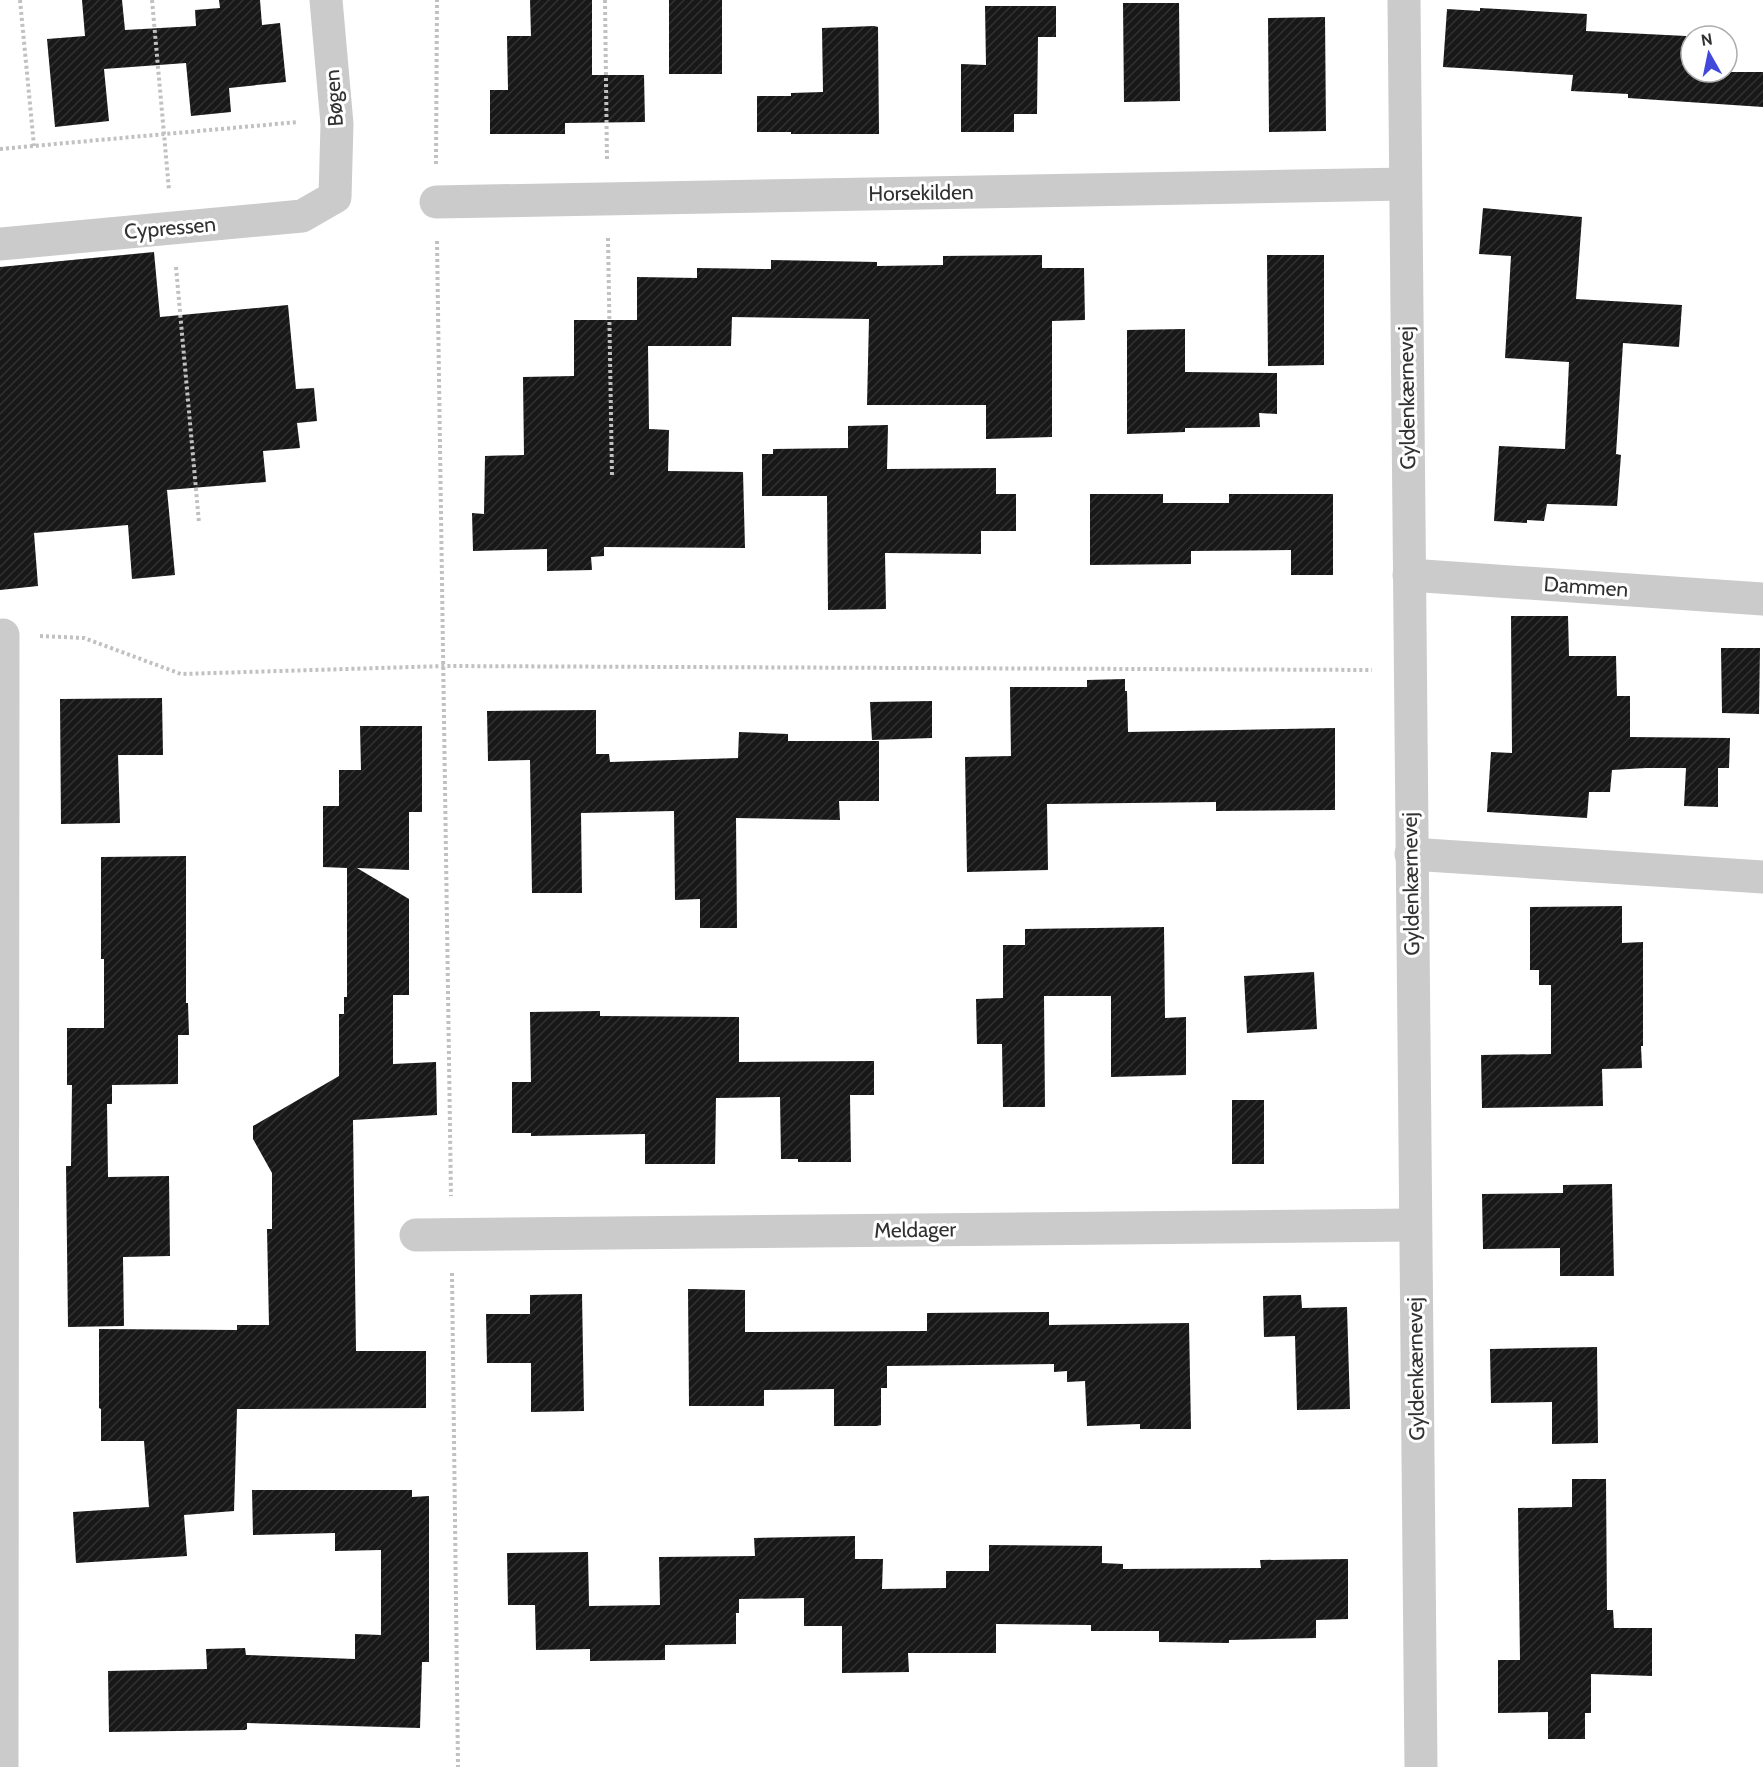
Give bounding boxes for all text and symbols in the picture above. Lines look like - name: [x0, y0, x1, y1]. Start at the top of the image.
- north arrow: [1679, 24, 1739, 84]
- text: N: [1700, 29, 1714, 50]
- street label: Bøgen: [319, 69, 348, 127]
- street label: Horsekilden: [868, 179, 974, 206]
- street label: Cypressen: [123, 211, 217, 244]
- street label: Gyldenkærnevej: [1393, 326, 1421, 470]
- street label: Dammen: [1543, 571, 1629, 602]
- street label: Gyldenkærnevej: [1397, 812, 1425, 956]
- street label: Meldager: [874, 1216, 957, 1243]
- street label: Gyldenkærnevej: [1402, 1297, 1430, 1441]

